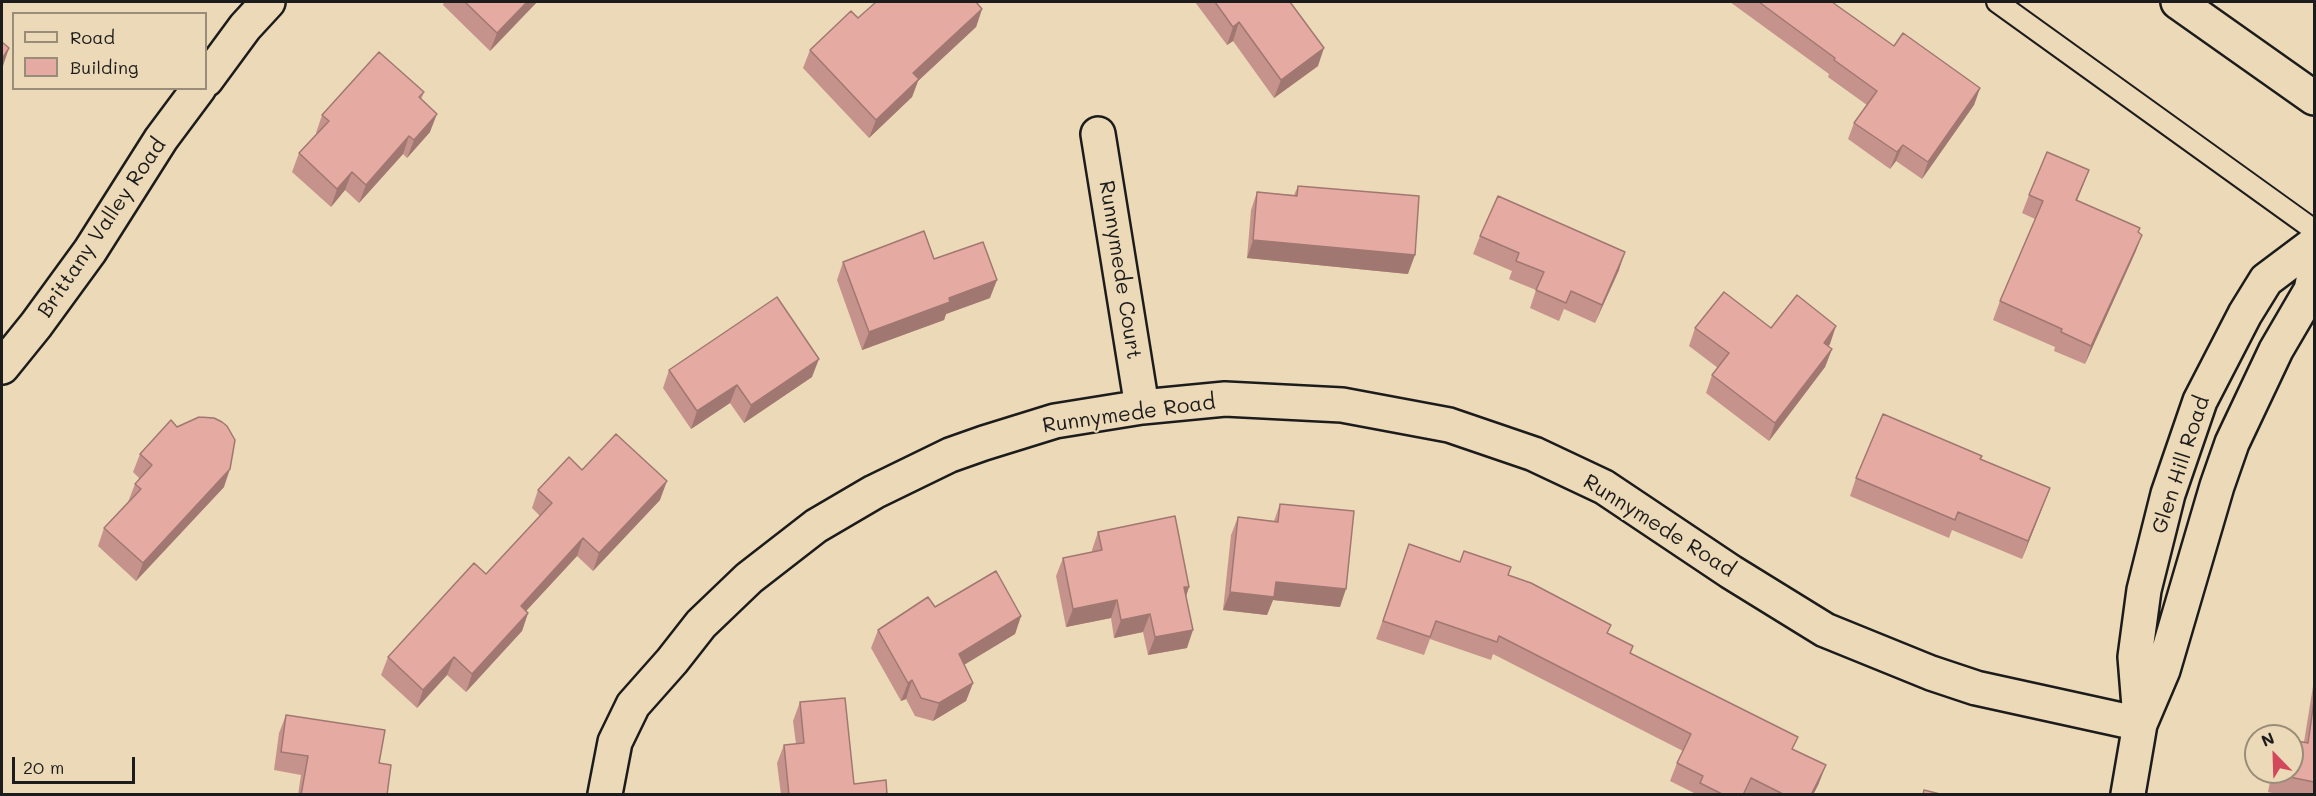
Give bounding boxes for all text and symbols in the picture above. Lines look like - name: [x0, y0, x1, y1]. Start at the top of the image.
- legend: [12, 12, 207, 90]
- text: Road: [70, 25, 115, 49]
- text: Building: [70, 55, 138, 79]
- street label: Brittany Valley Road: [33, 133, 171, 323]
- street label: Runnymede Court: [1093, 179, 1147, 361]
- street label: Runnymede Road: [1041, 389, 1217, 439]
- street label: Glen Hill Road: [2147, 393, 2215, 537]
- street label: Runnymede Road: [1578, 469, 1740, 583]
- north arrow: [2244, 724, 2304, 784]
- text: N: [2258, 727, 2277, 751]
- scale bar: [15, 745, 138, 783]
- text: 20 m: [23, 755, 64, 779]

